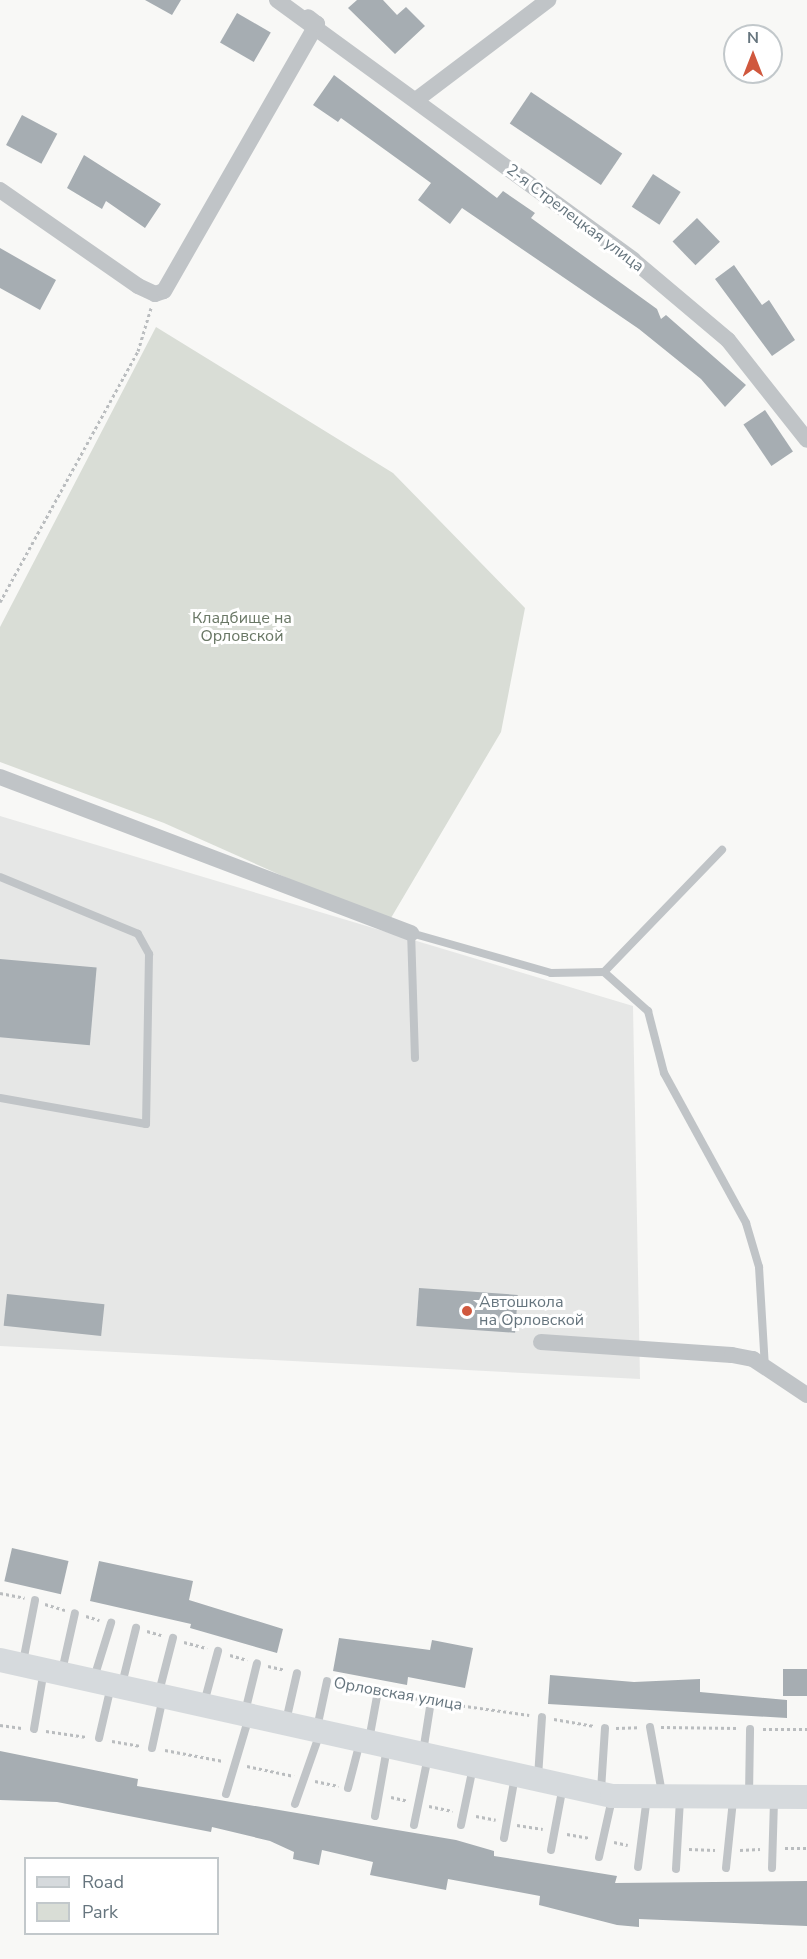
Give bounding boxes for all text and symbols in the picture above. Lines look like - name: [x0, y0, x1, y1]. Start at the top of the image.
- north arrow: [723, 24, 783, 84]
- text: N: [747, 27, 759, 49]
- street label: 2-я Стрелецкая улица: [503, 160, 647, 276]
- park label: Кладбище на Орловской: [192, 608, 292, 646]
- place label: Автошкола на Орловской: [479, 1292, 584, 1330]
- marker: Автошкола на Орловской: [460, 1304, 474, 1318]
- street label: Орловская улица: [332, 1673, 464, 1715]
- legend: [24, 1857, 219, 1935]
- text: Road: [82, 1870, 124, 1894]
- text: Park: [82, 1900, 118, 1924]

